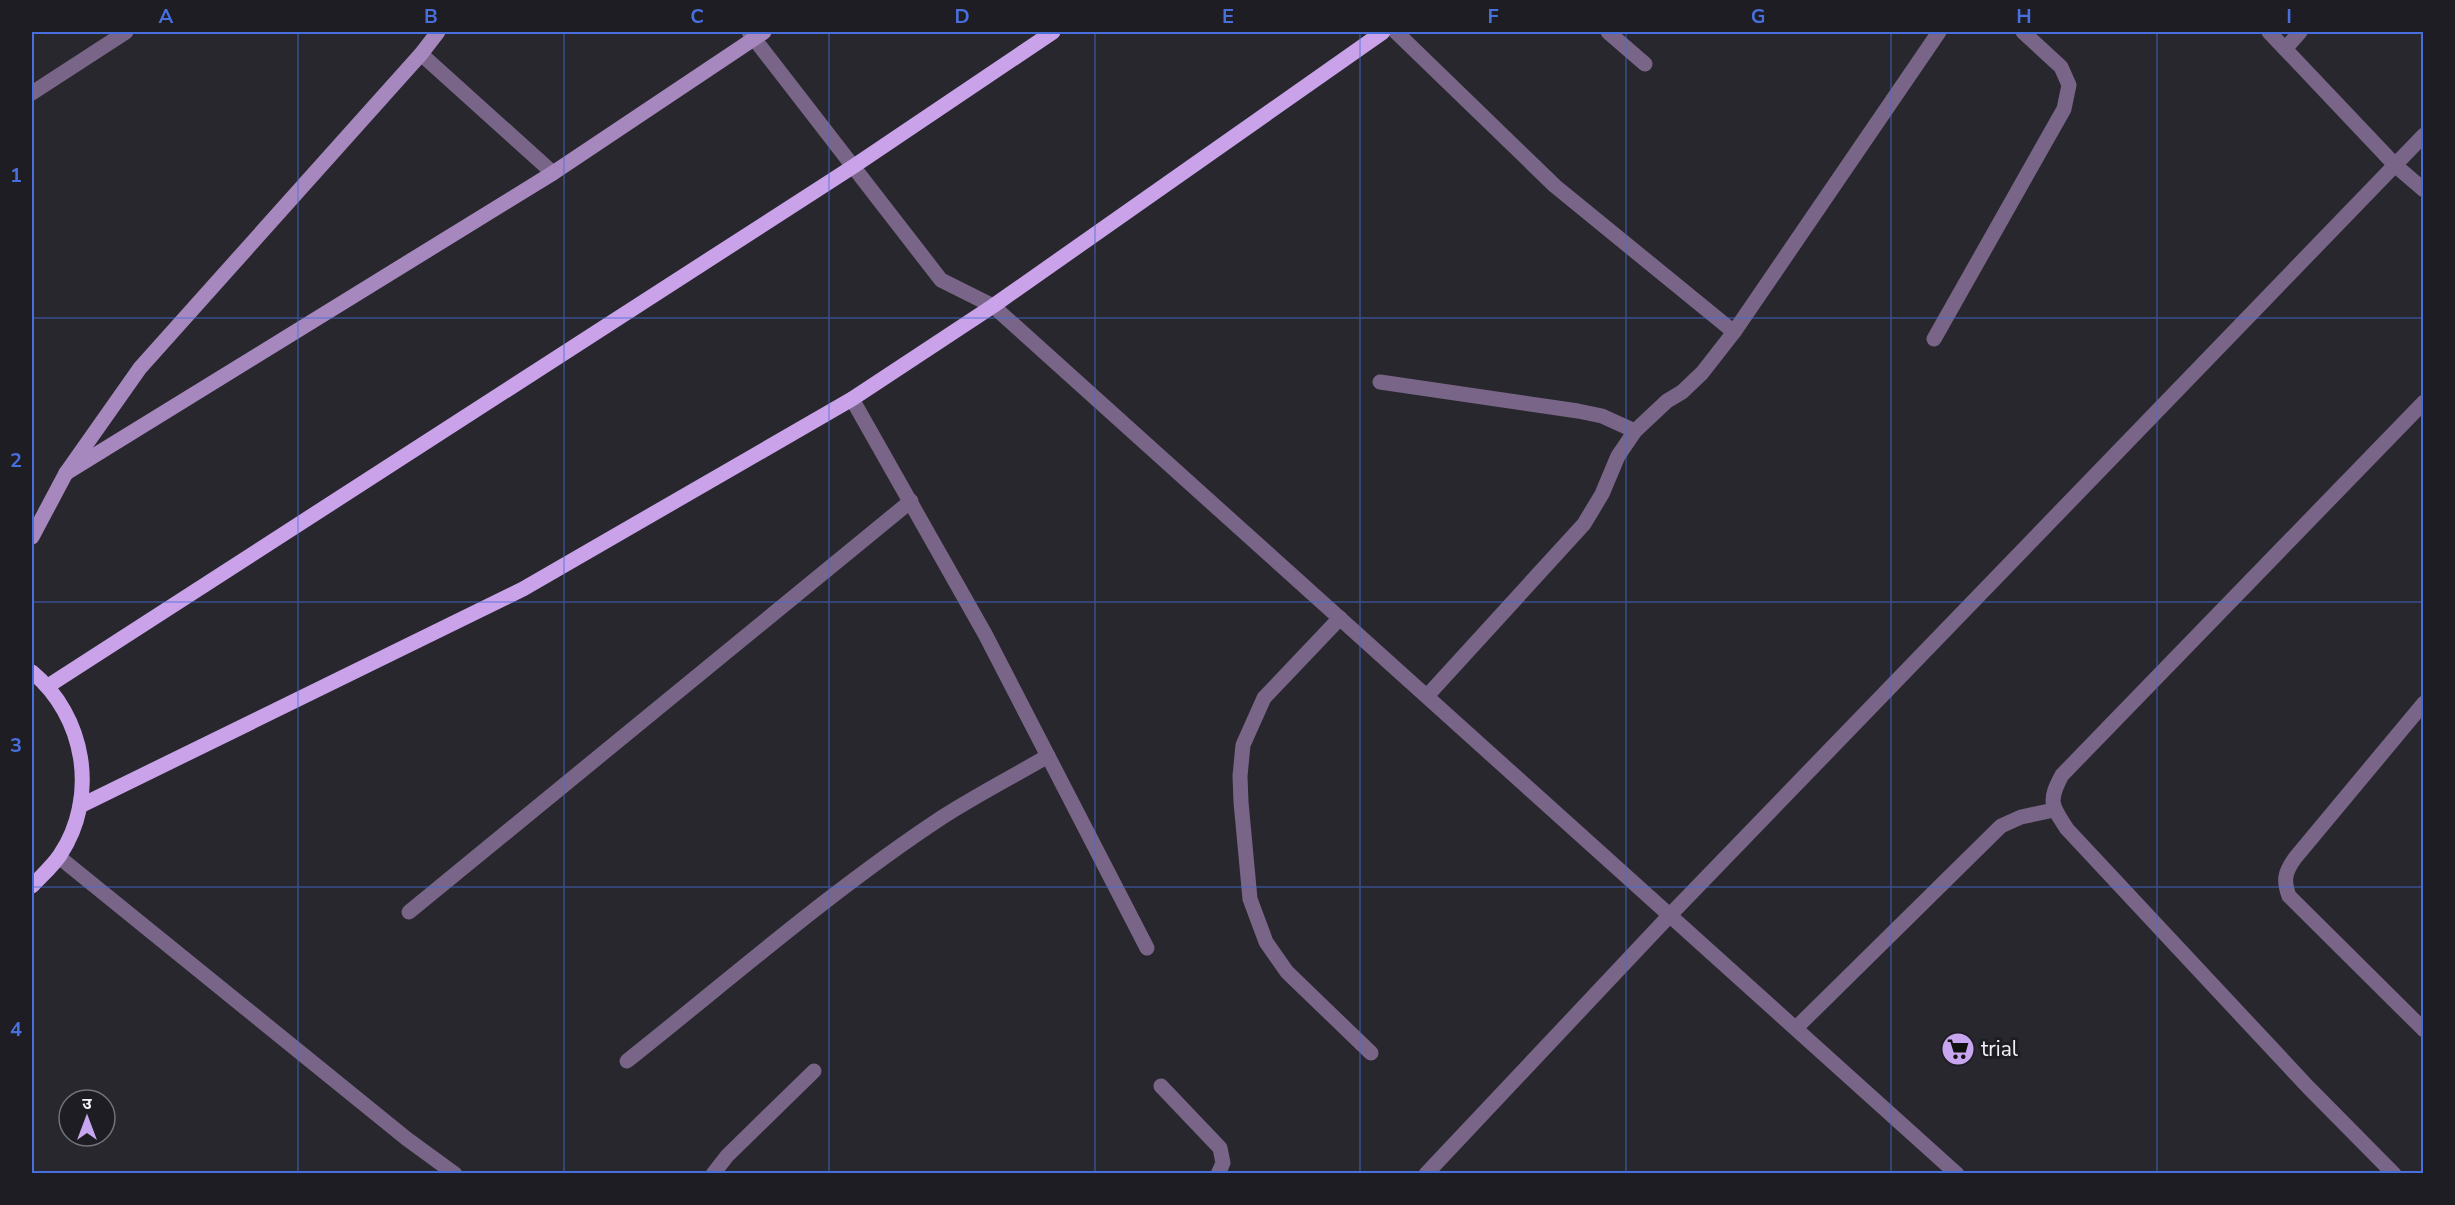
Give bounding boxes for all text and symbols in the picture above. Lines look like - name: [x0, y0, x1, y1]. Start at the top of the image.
- text: A: [159, 3, 174, 30]
- text: B: [424, 3, 438, 30]
- text: C: [690, 3, 704, 30]
- text: D: [954, 3, 970, 30]
- text: E: [1222, 3, 1234, 30]
- text: F: [1487, 3, 1499, 30]
- text: G: [1751, 3, 1765, 30]
- text: H: [2016, 3, 2032, 30]
- text: I: [2286, 3, 2292, 30]
- text: 1: [10, 162, 22, 189]
- text: 2: [10, 447, 22, 474]
- text: 3: [10, 732, 22, 759]
- text: 4: [10, 1016, 22, 1043]
- supermarket icon: trial: [1940, 1031, 1976, 1067]
- place label: trial: [1981, 1035, 2019, 1063]
- north arrow: [57, 1088, 117, 1148]
- text: उ: [82, 1093, 92, 1115]

